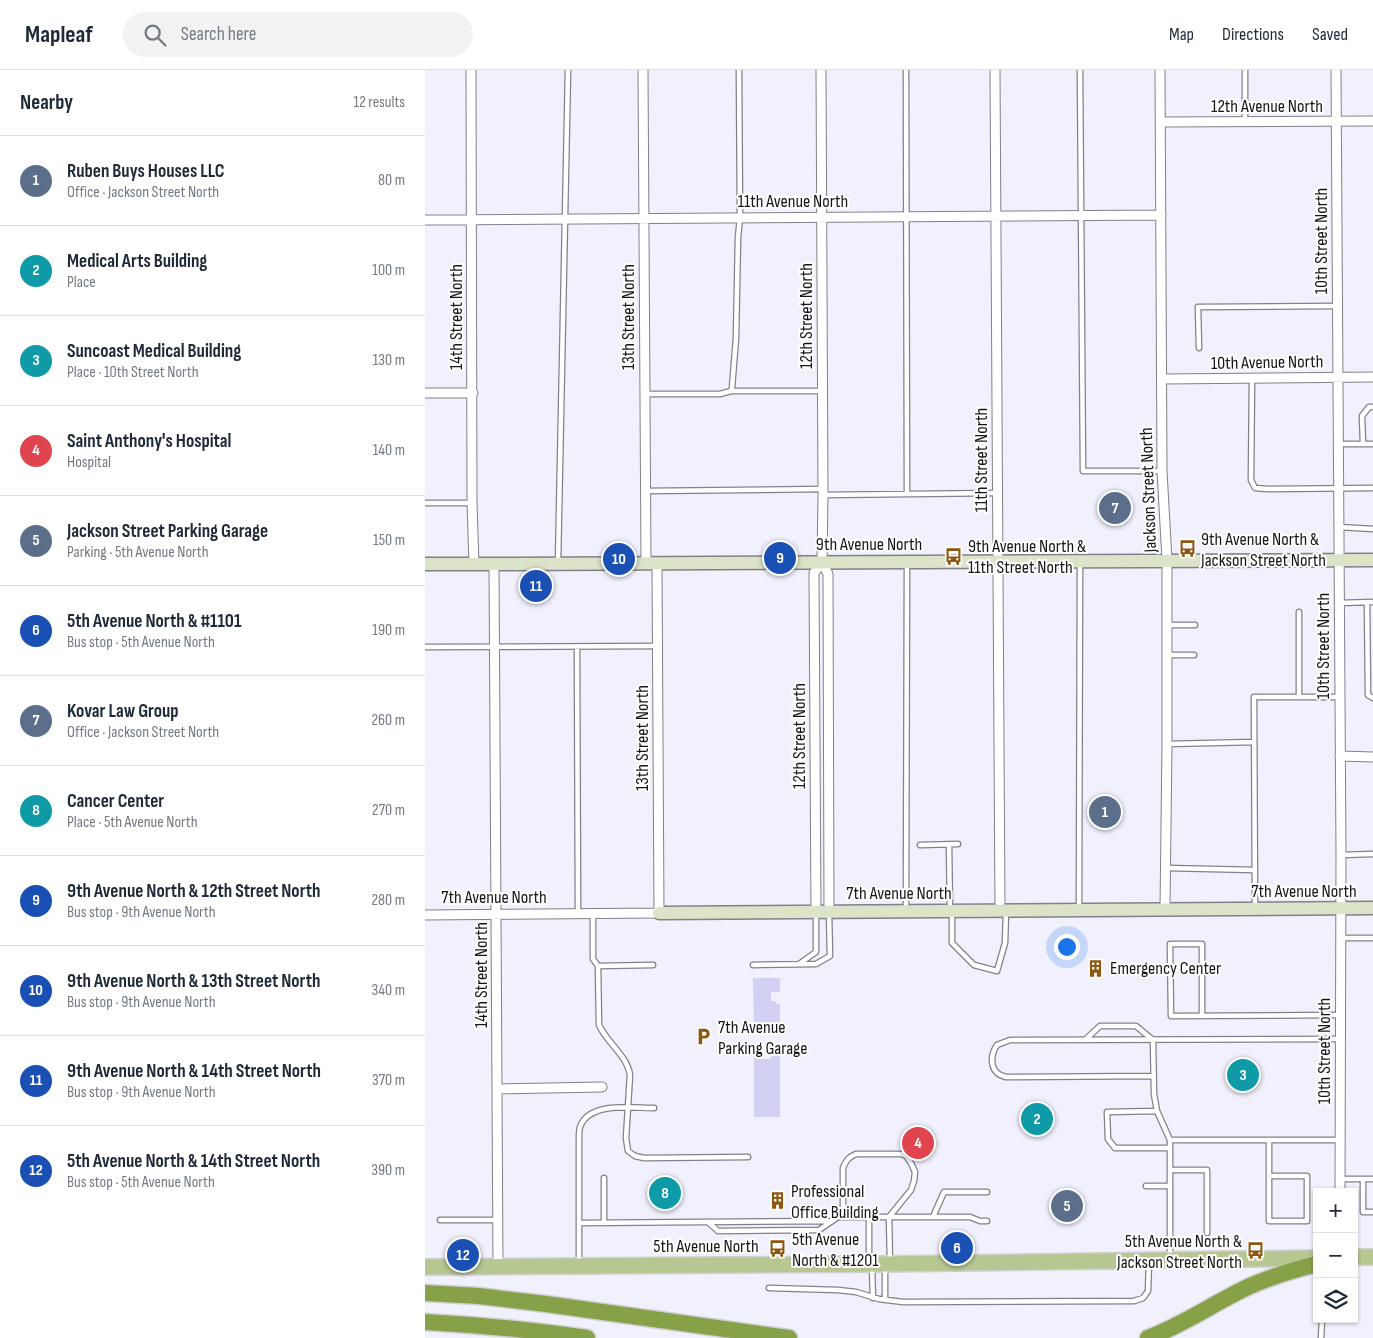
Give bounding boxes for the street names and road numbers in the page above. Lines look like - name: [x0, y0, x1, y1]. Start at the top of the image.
- street label: 12th Avenue North: [1211, 96, 1323, 117]
- street label: 10th Street North: [1311, 188, 1332, 294]
- street label: 11th Avenue North: [738, 191, 848, 212]
- street label: 12th Street North: [796, 263, 817, 369]
- street label: 14th Street North: [446, 264, 467, 370]
- street label: 13th Street North: [618, 264, 639, 370]
- street label: 10th Avenue North: [1211, 351, 1323, 374]
- street label: 11th Street North: [971, 408, 992, 512]
- street label: Jackson Street North: [1136, 427, 1161, 554]
- street label: 9th Avenue North: [816, 534, 922, 555]
- street label: 10th Street North: [1313, 593, 1334, 699]
- street label: 12th Street North: [789, 683, 810, 789]
- street label: 13th Street North: [632, 685, 653, 791]
- street label: 7th Avenue North: [1251, 881, 1357, 902]
- street label: 7th Avenue North: [846, 883, 952, 904]
- street label: 7th Avenue North: [441, 887, 547, 908]
- street label: 14th Street North: [471, 922, 492, 1028]
- street label: 10th Street North: [1314, 998, 1335, 1104]
- street label: 5th Avenue North: [653, 1236, 759, 1257]

